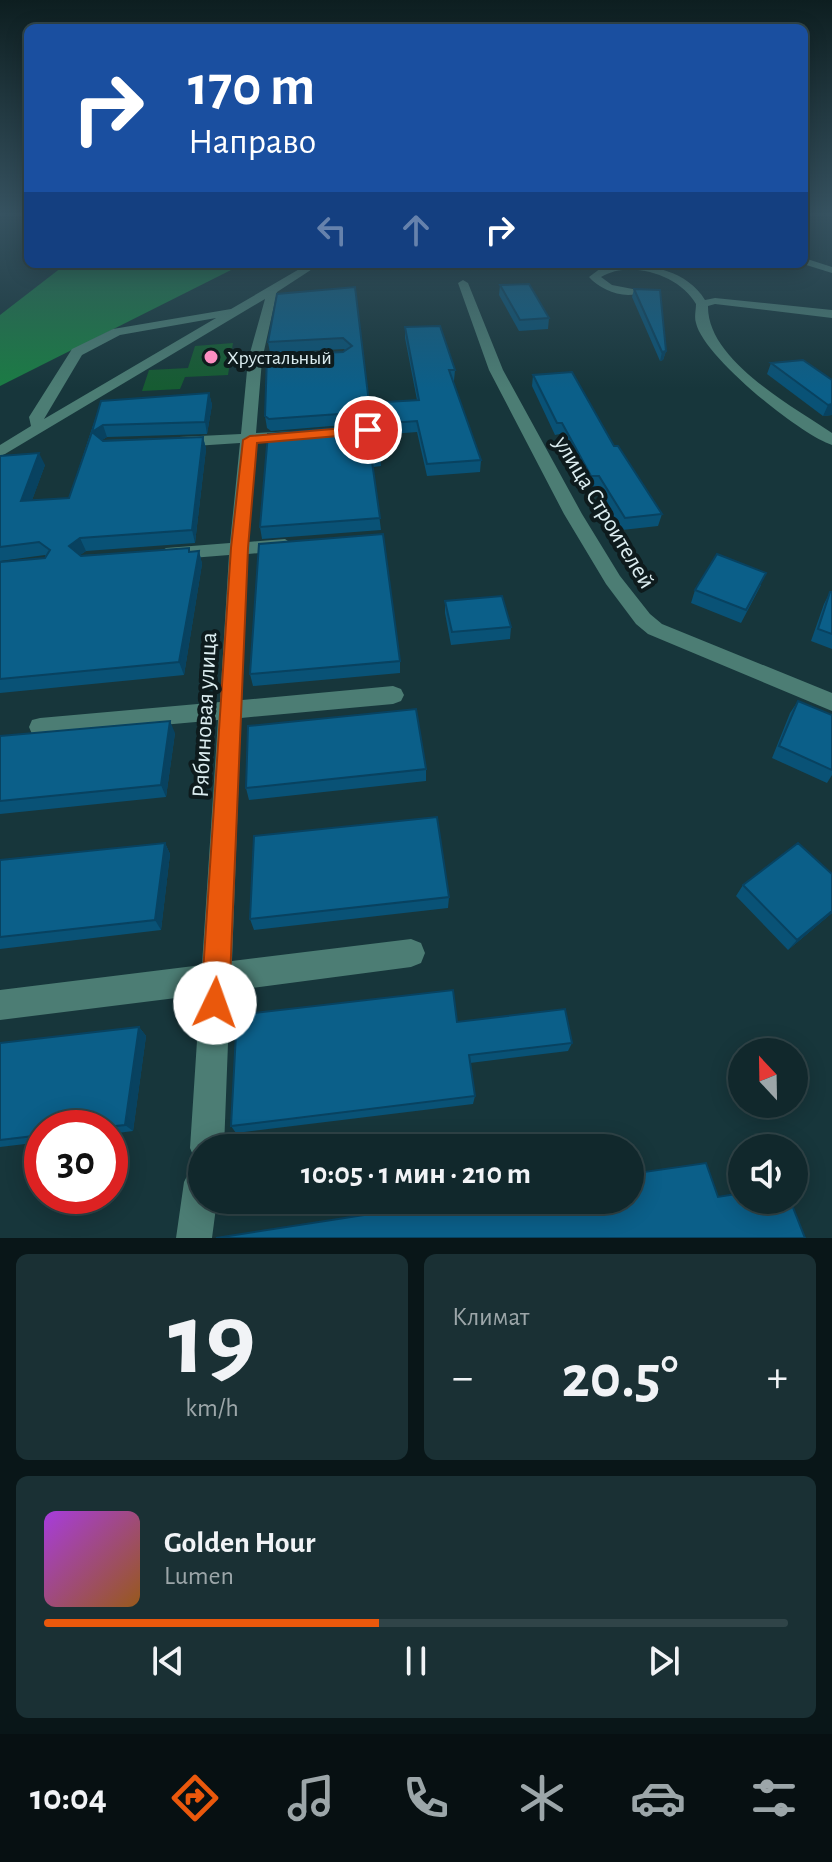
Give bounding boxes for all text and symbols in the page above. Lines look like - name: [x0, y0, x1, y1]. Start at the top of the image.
- icon: right: [56, 56, 160, 160]
- text: 170 m: [188, 59, 315, 115]
- text: Направо: [188, 124, 316, 160]
- icon: left: [310, 208, 354, 252]
- icon: ahead: [394, 208, 438, 252]
- icon: right: [478, 208, 522, 252]
- marker: Хрустальный: [202, 348, 220, 366]
- place label: Хрустальный: [227, 348, 332, 368]
- pin: [334, 396, 402, 464]
- icon: arrive: [346, 408, 390, 452]
- street label: улица Строителей: [549, 431, 659, 593]
- street label: Рябиновая улица: [189, 631, 221, 799]
- position arrow: [173, 961, 257, 1045]
- north arrow: [728, 1038, 808, 1118]
- map controls: [728, 1038, 808, 1214]
- speed limit sign: 30: [24, 1110, 128, 1214]
- button: sound: [728, 1134, 808, 1214]
- text: 10:05 · 1 мин · 210 m: [301, 1159, 531, 1189]
- text: 19: [168, 1289, 256, 1393]
- text: Климат: [452, 1304, 529, 1330]
- text: 20.5°: [562, 1348, 678, 1408]
- text: −: [452, 1356, 473, 1400]
- text: +: [767, 1356, 788, 1400]
- text: km/h: [185, 1395, 239, 1421]
- text: Golden Hour: [164, 1528, 316, 1558]
- text: Lumen: [164, 1563, 234, 1589]
- icon: previous: [146, 1639, 190, 1683]
- icon: pause: [394, 1639, 438, 1683]
- icon: next: [642, 1639, 686, 1683]
- icon: directions: [167, 1770, 223, 1826]
- icon: music: [283, 1770, 339, 1826]
- icon: phone: [398, 1770, 454, 1826]
- icon: climate: [514, 1770, 570, 1826]
- icon: car: [630, 1770, 686, 1826]
- icon: filters: [746, 1770, 802, 1826]
- text: 10:04: [30, 1780, 107, 1816]

